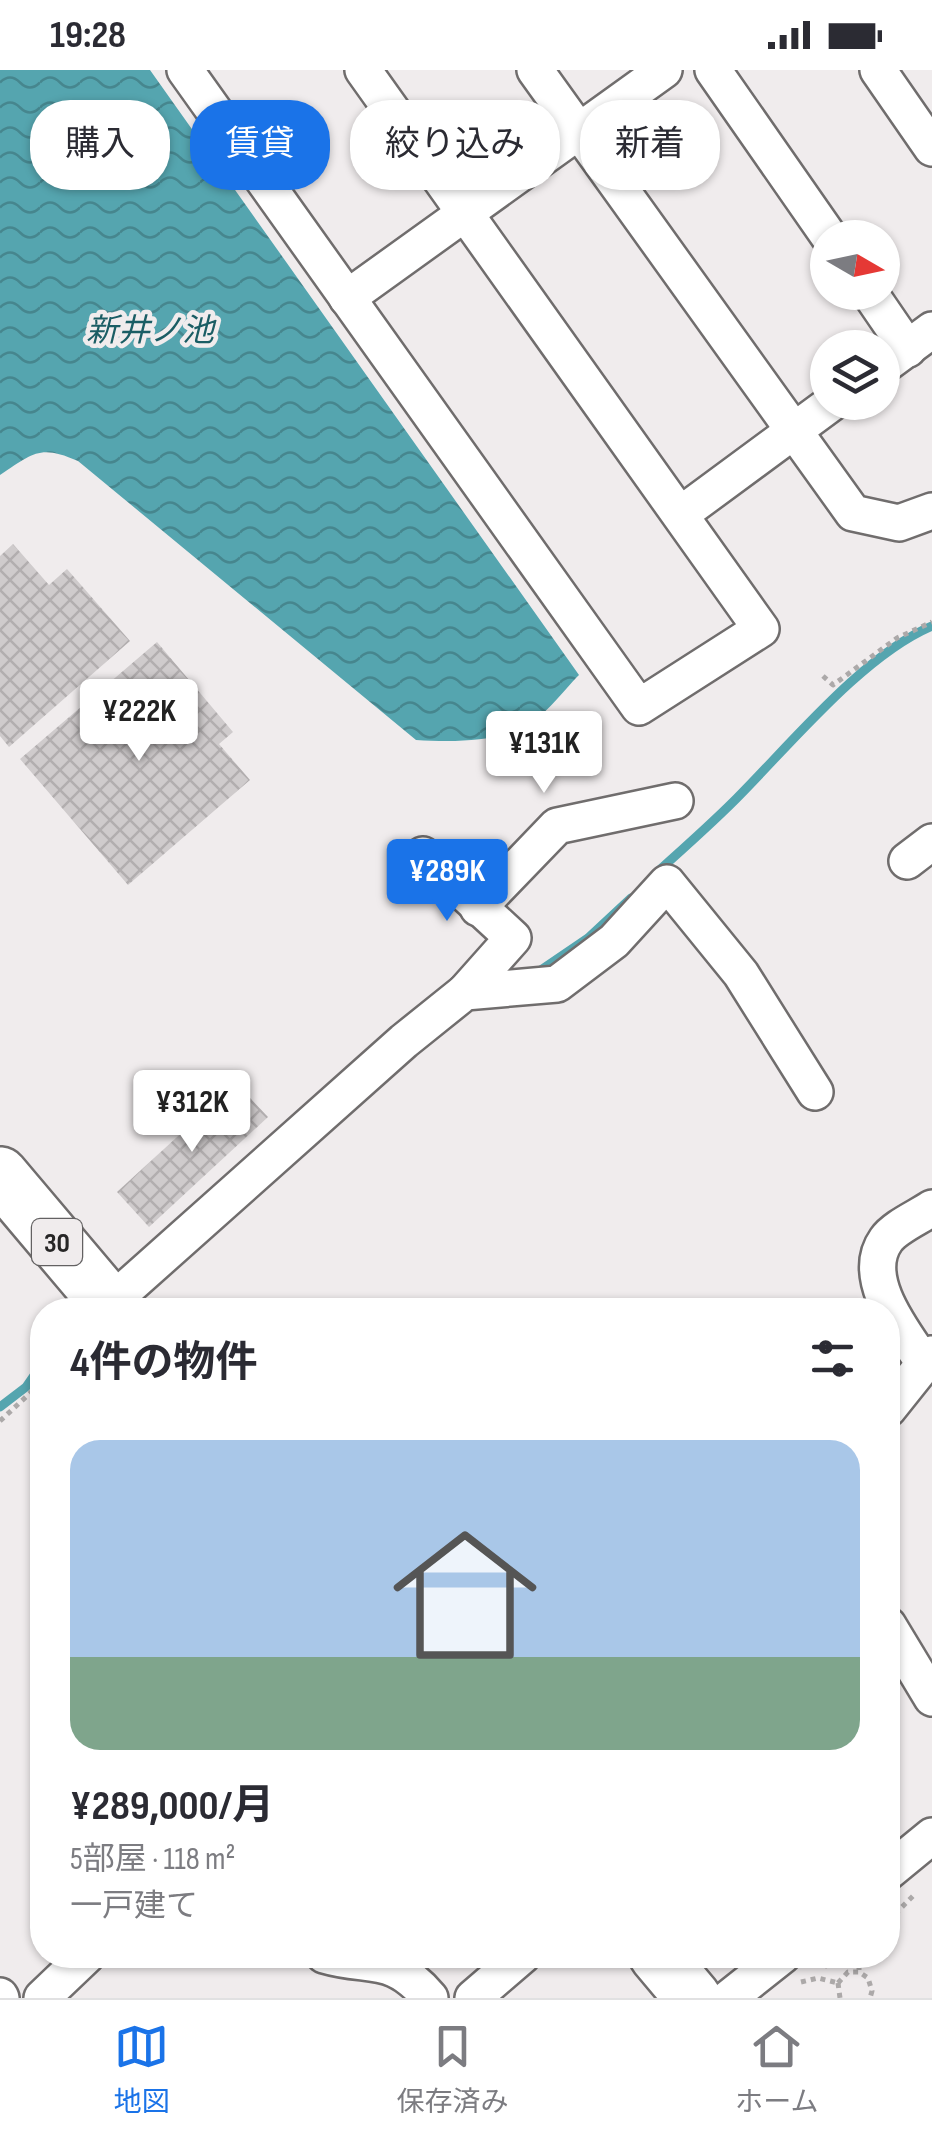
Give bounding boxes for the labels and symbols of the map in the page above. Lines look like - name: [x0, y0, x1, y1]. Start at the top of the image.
- north arrow: [810, 220, 900, 310]
- water label: 新井ノ池: [86, 312, 217, 351]
- pin: ¥222K: [69, 679, 209, 764]
- pin: ¥131K: [474, 711, 614, 796]
- pin: ¥289K: [377, 839, 517, 924]
- pin: ¥312K: [122, 1070, 262, 1155]
- road number: 30: [32, 1219, 82, 1265]

